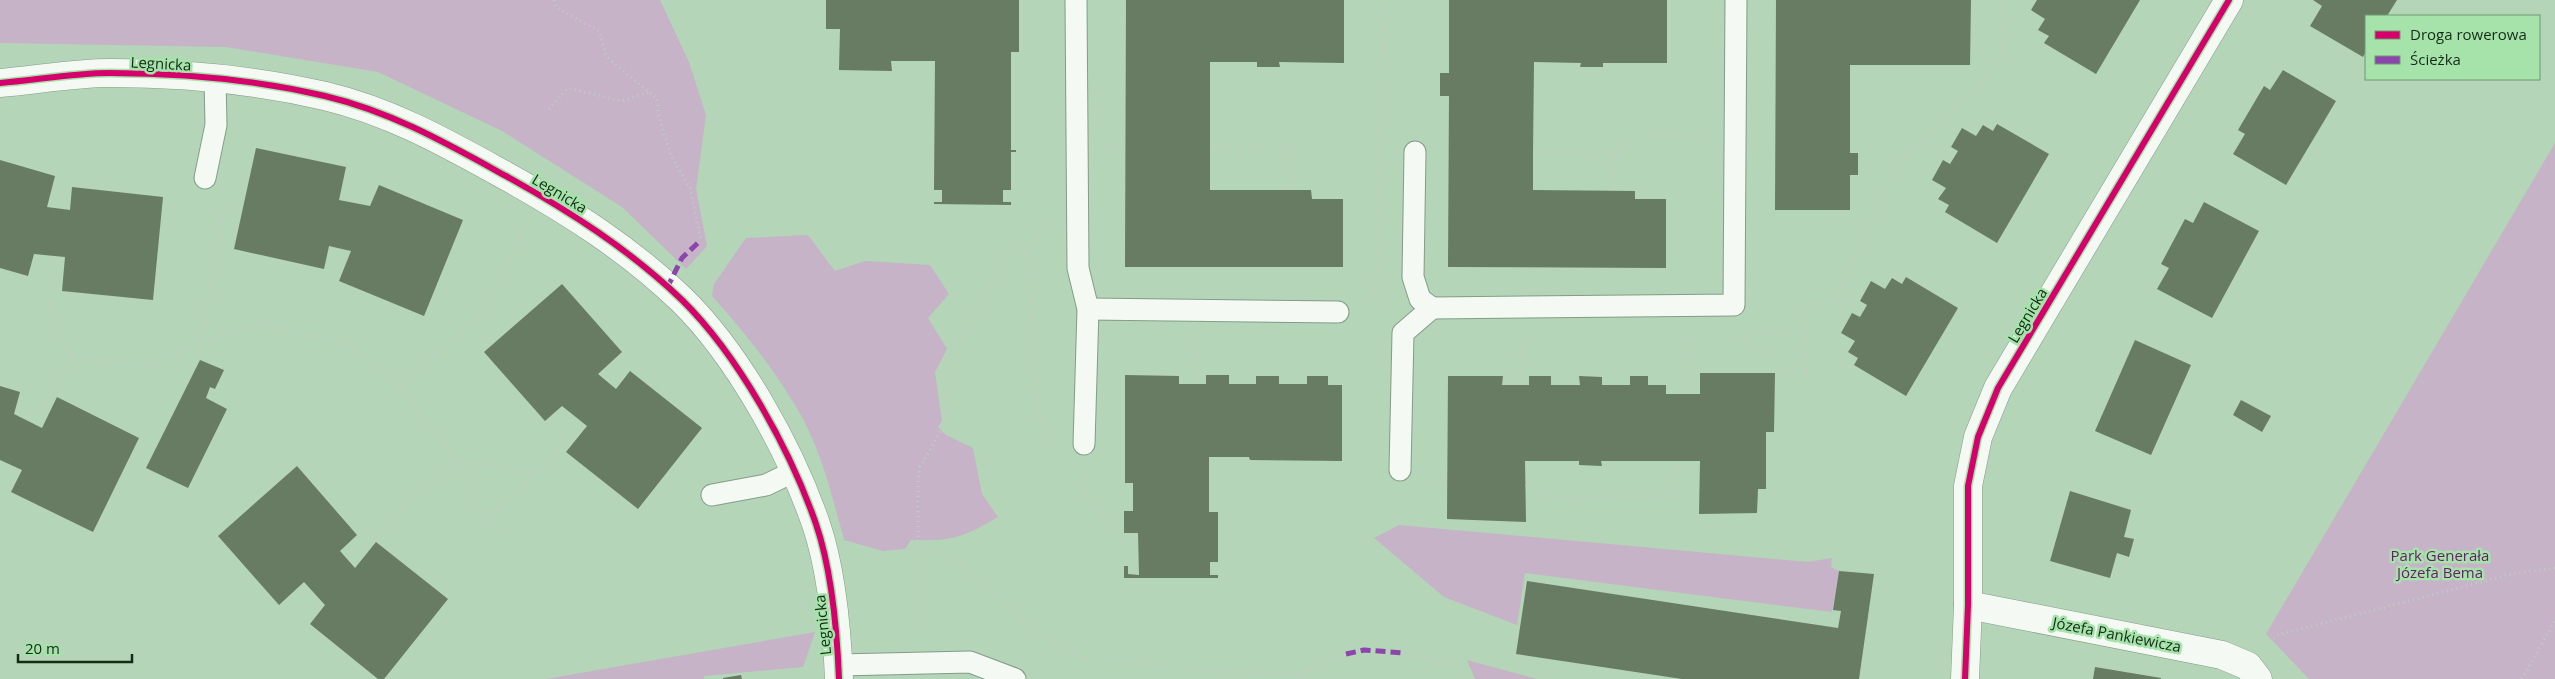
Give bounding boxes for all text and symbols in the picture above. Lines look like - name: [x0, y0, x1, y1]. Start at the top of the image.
- legend: [2365, 15, 2540, 80]
- text: Droga rowerowa: [2410, 24, 2527, 44]
- text: Ścieżka: [2410, 49, 2461, 69]
- street label: Legnicka: [130, 51, 192, 75]
- street label: Legnicka: [529, 169, 591, 217]
- street label: Legnicka: [2003, 284, 2051, 346]
- park label: Park Generała Józefa Bema: [2391, 545, 2489, 582]
- street label: Legnicka: [809, 594, 835, 656]
- street label: Józefa Pankiewicza: [2049, 611, 2183, 656]
- scale bar: [18, 632, 131, 664]
- text: 20 m: [25, 638, 60, 658]

